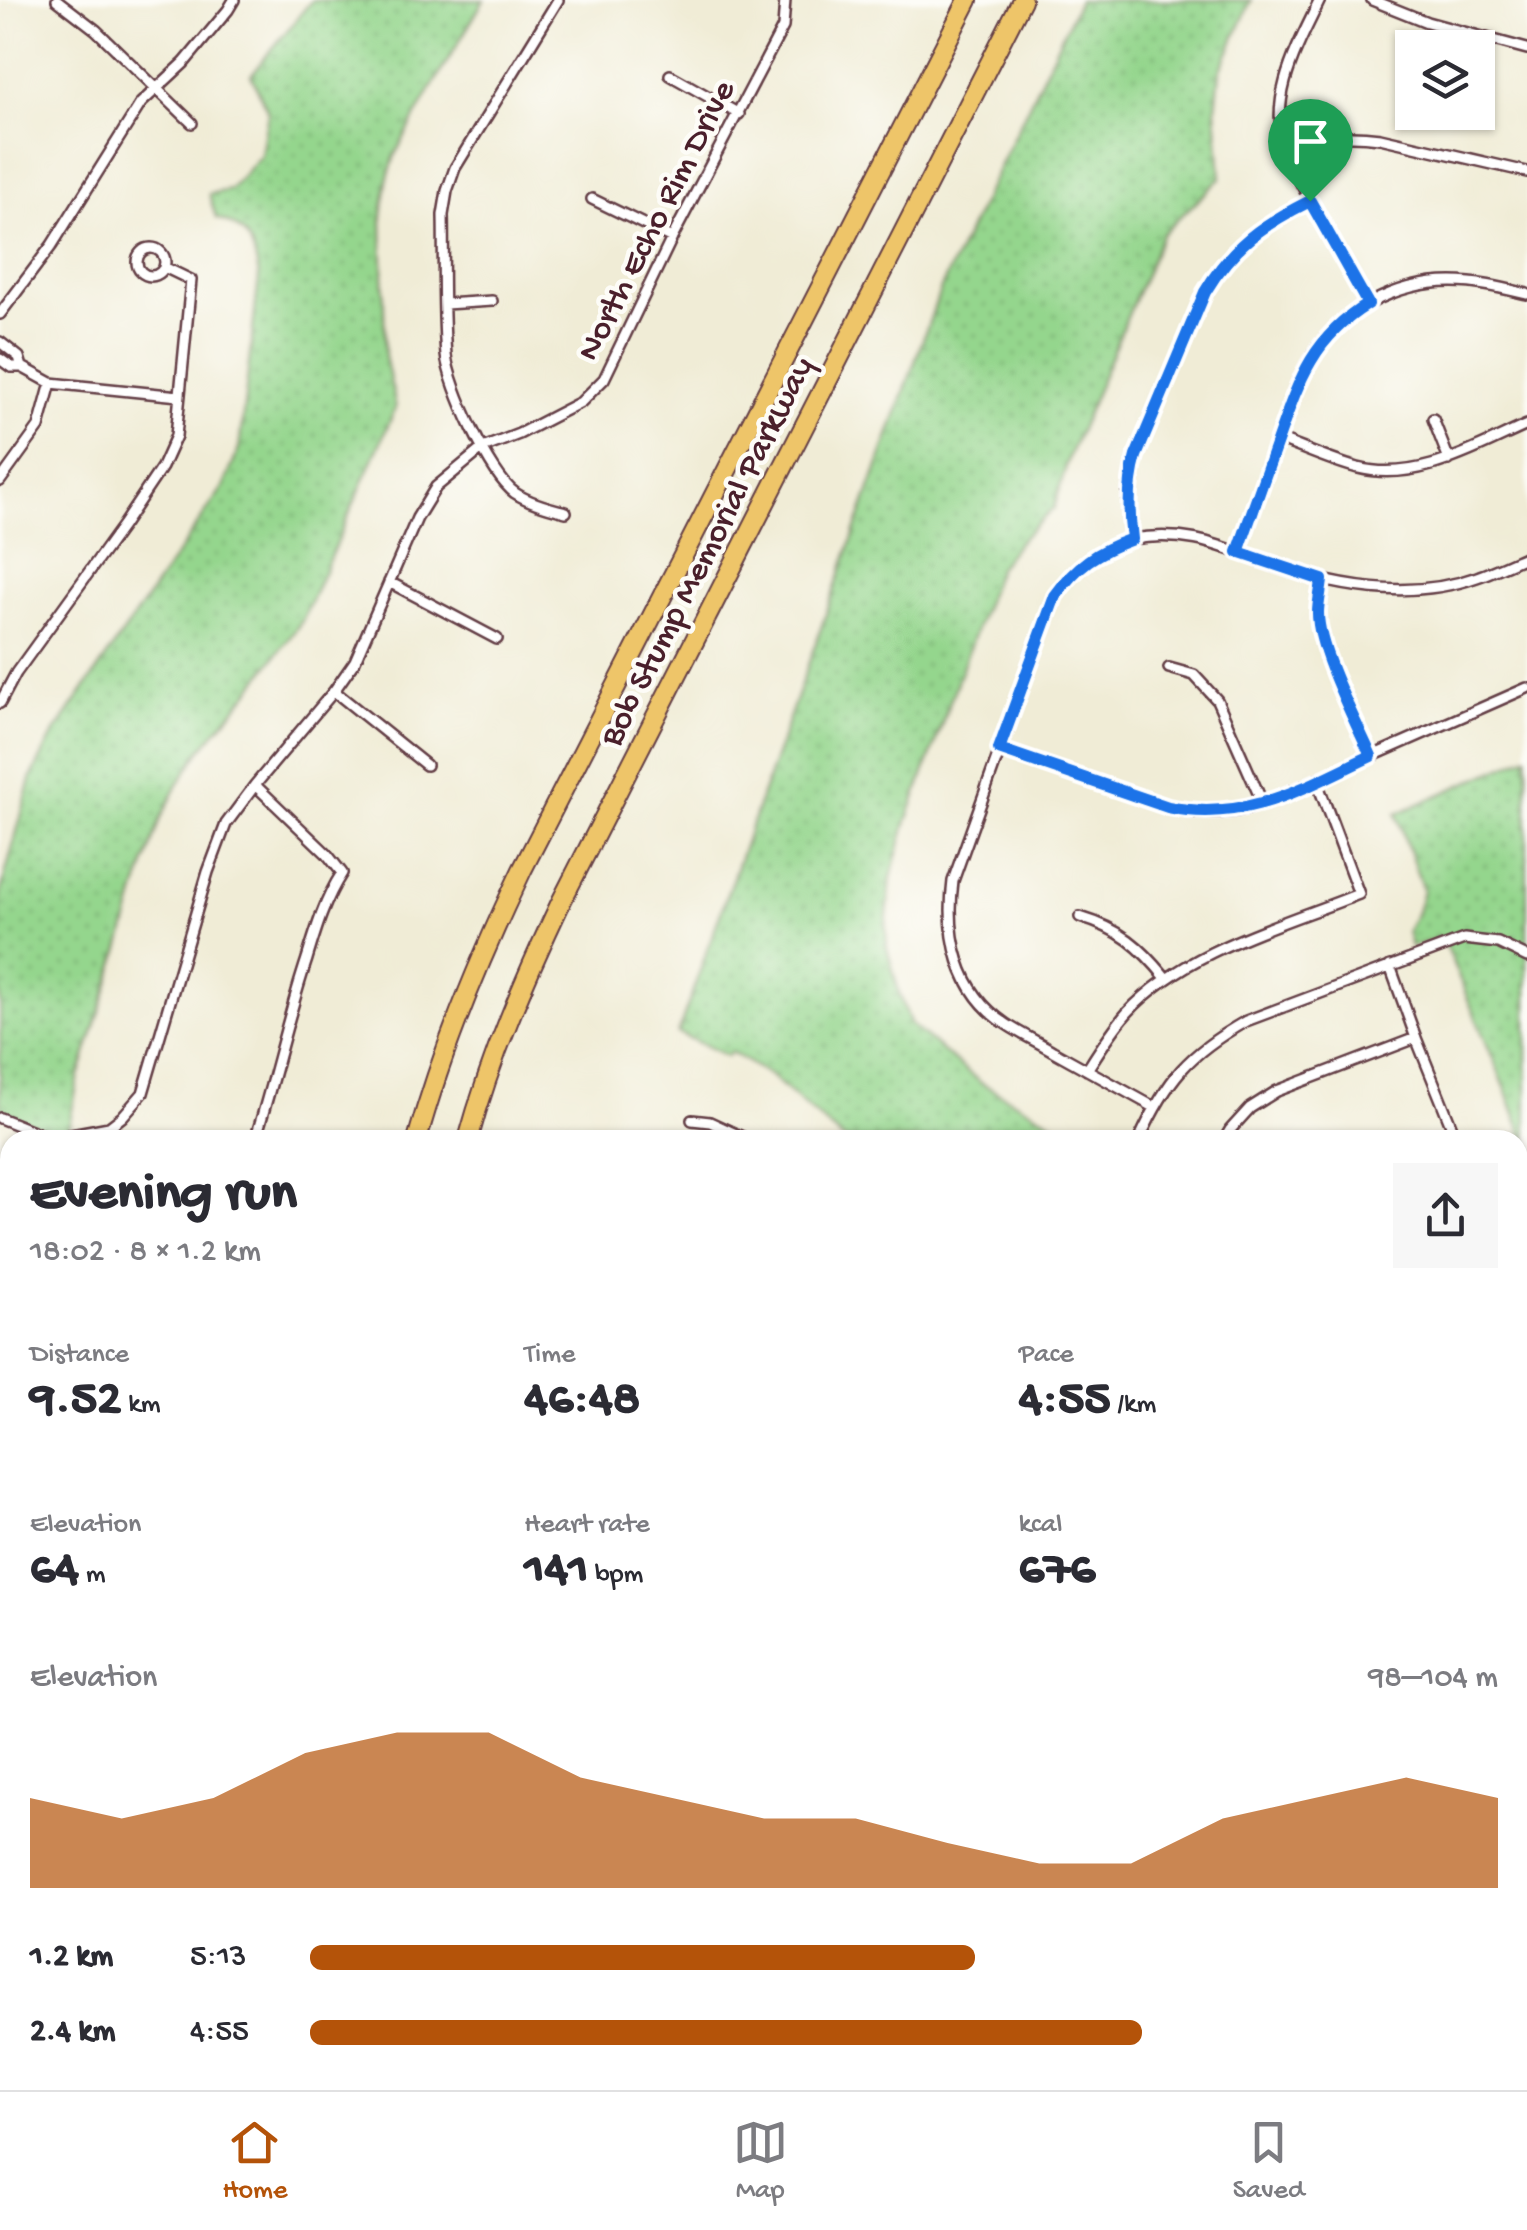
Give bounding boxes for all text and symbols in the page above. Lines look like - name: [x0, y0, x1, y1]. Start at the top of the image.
- map controls: [1395, 30, 1495, 130]
- button: layers: [1395, 30, 1495, 130]
- street label: North Echo Rim Drive: [569, 74, 747, 369]
- pin: [1268, 99, 1353, 202]
- icon: arrive: [1283, 114, 1338, 169]
- street label: Bob Stump Memorial Parkway: [592, 351, 825, 755]
- button: share: [1393, 1163, 1498, 1268]
- text: Evening run: [30, 1164, 297, 1228]
- text: 18:02 · 8 × 1.2 km: [30, 1234, 261, 1272]
- text: Distance: [30, 1339, 129, 1372]
- text: Time: [524, 1339, 576, 1372]
- text: Pace: [1019, 1339, 1074, 1372]
- text: 9.52: [30, 1372, 122, 1431]
- text: 46:48: [524, 1372, 640, 1431]
- text: 4:55: [1019, 1372, 1111, 1431]
- text: km: [122, 1389, 161, 1422]
- text: /km: [1111, 1389, 1156, 1422]
- text: Elevation: [30, 1509, 141, 1542]
- text: Heart rate: [524, 1509, 650, 1542]
- text: kcal: [1019, 1509, 1062, 1542]
- text: 64: [30, 1542, 79, 1601]
- text: 141: [524, 1542, 588, 1601]
- text: 676: [1019, 1542, 1095, 1601]
- text: m: [79, 1559, 106, 1592]
- text: bpm: [588, 1559, 643, 1592]
- text: Elevation: [30, 1660, 157, 1698]
- text: 98–104 m: [1368, 1660, 1498, 1698]
- text: 1.2 km: [30, 1939, 113, 1977]
- text: 5:13: [190, 1939, 246, 1977]
- text: 2.4 km: [30, 2014, 115, 2052]
- text: 4:55: [190, 2014, 249, 2052]
- tab: Home: [223, 2115, 287, 2208]
- tab: Map: [733, 2115, 788, 2208]
- tab: Saved: [1233, 2115, 1304, 2208]

